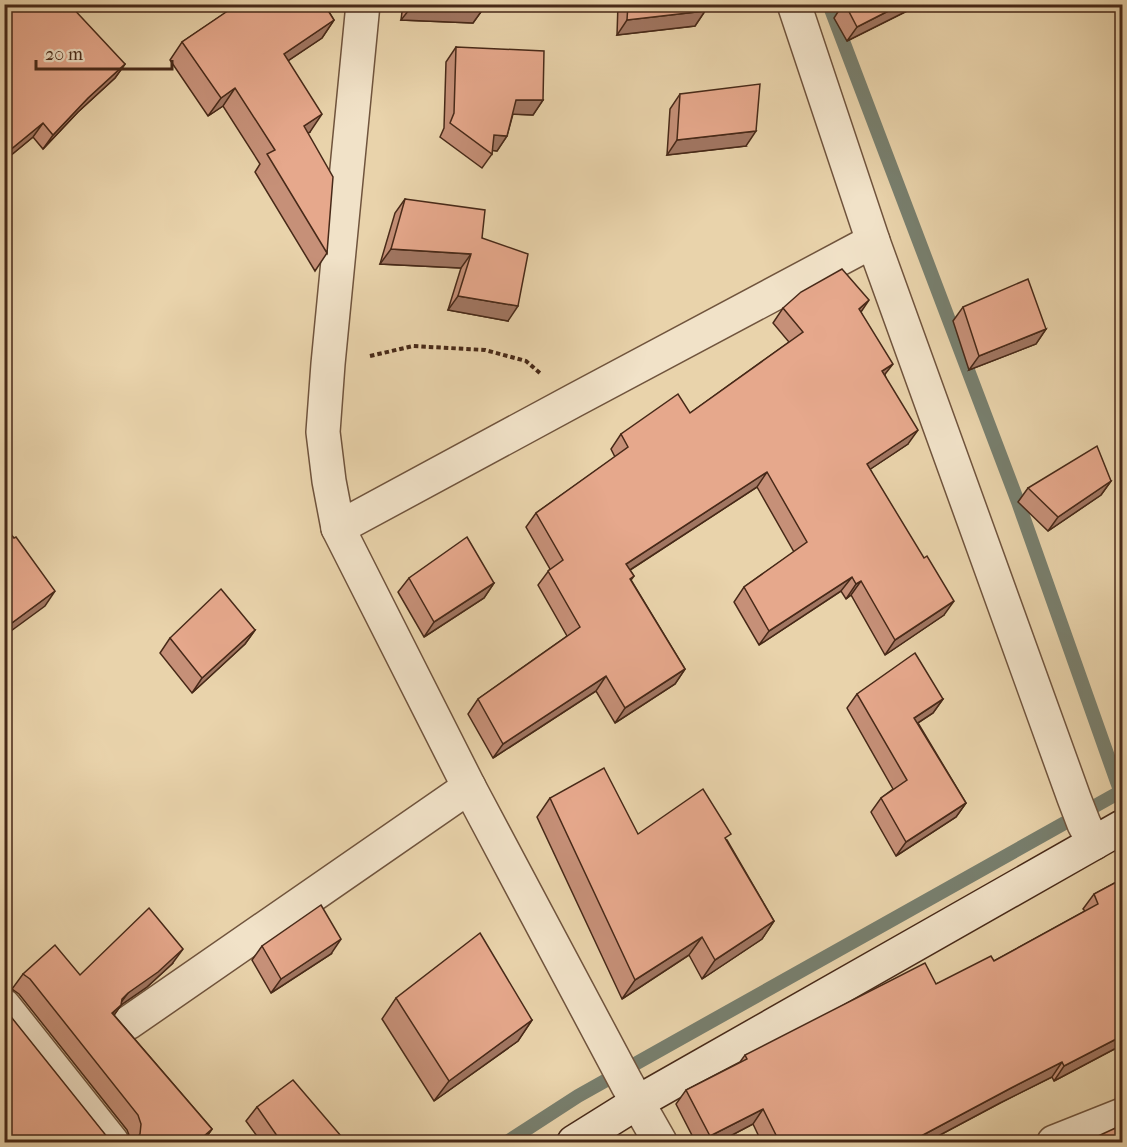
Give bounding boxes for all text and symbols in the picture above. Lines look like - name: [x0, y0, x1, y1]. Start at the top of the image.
- scale bar: [36, 33, 172, 71]
- text: 20 m: [45, 44, 83, 65]

